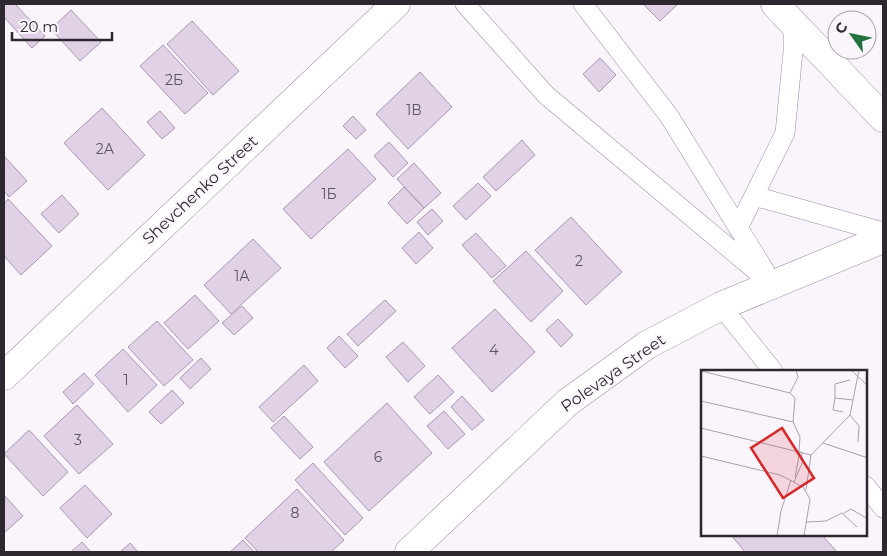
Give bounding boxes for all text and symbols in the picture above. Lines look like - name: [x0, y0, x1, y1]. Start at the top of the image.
- scale bar: [12, 10, 112, 42]
- north arrow: [827, 10, 877, 60]
- text: 20 m: [20, 17, 58, 36]
- text: С: [831, 19, 851, 37]
- house number: 2Б: [165, 71, 183, 89]
- house number: 1В: [406, 101, 422, 119]
- street label: Shevchenko Street: [138, 131, 262, 248]
- house number: 2А: [96, 140, 115, 158]
- house number: 1Б: [321, 185, 337, 203]
- house number: 2: [575, 252, 583, 270]
- house number: 1А: [234, 267, 250, 285]
- street label: Polevaya Street: [557, 330, 669, 416]
- house number: 4: [489, 341, 499, 359]
- inset map: [701, 370, 867, 536]
- house number: 1: [123, 371, 129, 389]
- house number: 3: [74, 431, 82, 449]
- house number: 6: [374, 448, 383, 466]
- house number: 8: [291, 504, 300, 522]

